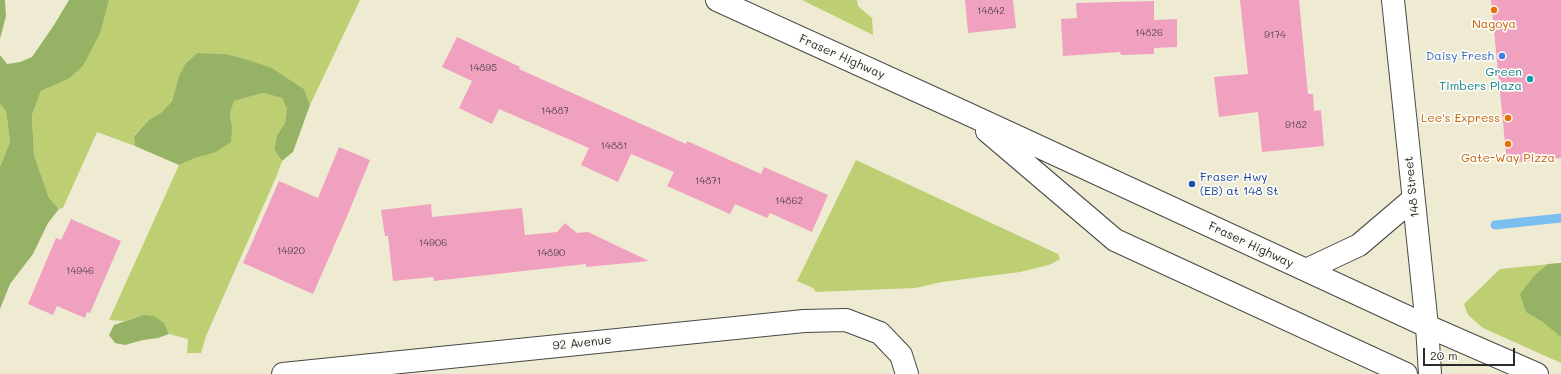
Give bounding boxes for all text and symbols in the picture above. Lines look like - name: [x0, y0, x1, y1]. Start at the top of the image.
- house number: 14842: [977, 5, 1005, 17]
- marker: Nagoya: [1489, 5, 1499, 15]
- place label: Nagoya: [1472, 17, 1516, 31]
- house number: 14826: [1135, 27, 1163, 39]
- house number: 9174: [1264, 29, 1286, 41]
- street label: Fraser Highway: [797, 32, 887, 82]
- place label: Daisy Fresh: [1426, 49, 1494, 63]
- marker: Daisy Fresh: [1497, 51, 1507, 61]
- house number: 14895: [469, 62, 497, 74]
- place label: Green Timbers Plaza: [1439, 65, 1522, 93]
- marker: Green Timbers Plaza: [1525, 74, 1535, 84]
- house number: 14887: [541, 105, 569, 117]
- place label: Lee's Express: [1421, 111, 1500, 125]
- marker: Lee's Express: [1503, 113, 1513, 123]
- house number: 9182: [1285, 119, 1307, 131]
- marker: Gate-Way Pizza: [1503, 139, 1513, 149]
- house number: 14881: [601, 140, 627, 152]
- place label: Gate-Way Pizza: [1461, 151, 1555, 165]
- street label: 148 Street: [1402, 156, 1422, 218]
- place label: Fraser Hwy (EB) at 148 St: [1200, 170, 1278, 198]
- house number: 14871: [695, 175, 721, 187]
- marker: Fraser Hwy (EB) at 148 St: [1187, 179, 1197, 189]
- house number: 14862: [775, 195, 803, 207]
- street label: Fraser Highway: [1206, 219, 1296, 271]
- house number: 14906: [419, 237, 447, 249]
- house number: 14920: [277, 245, 305, 257]
- house number: 14890: [537, 247, 565, 259]
- house number: 14946: [66, 265, 94, 277]
- street label: 92 Avenue: [552, 333, 612, 353]
- scale bar: [1425, 340, 1517, 366]
- text: 20 m: [1430, 347, 1458, 363]

